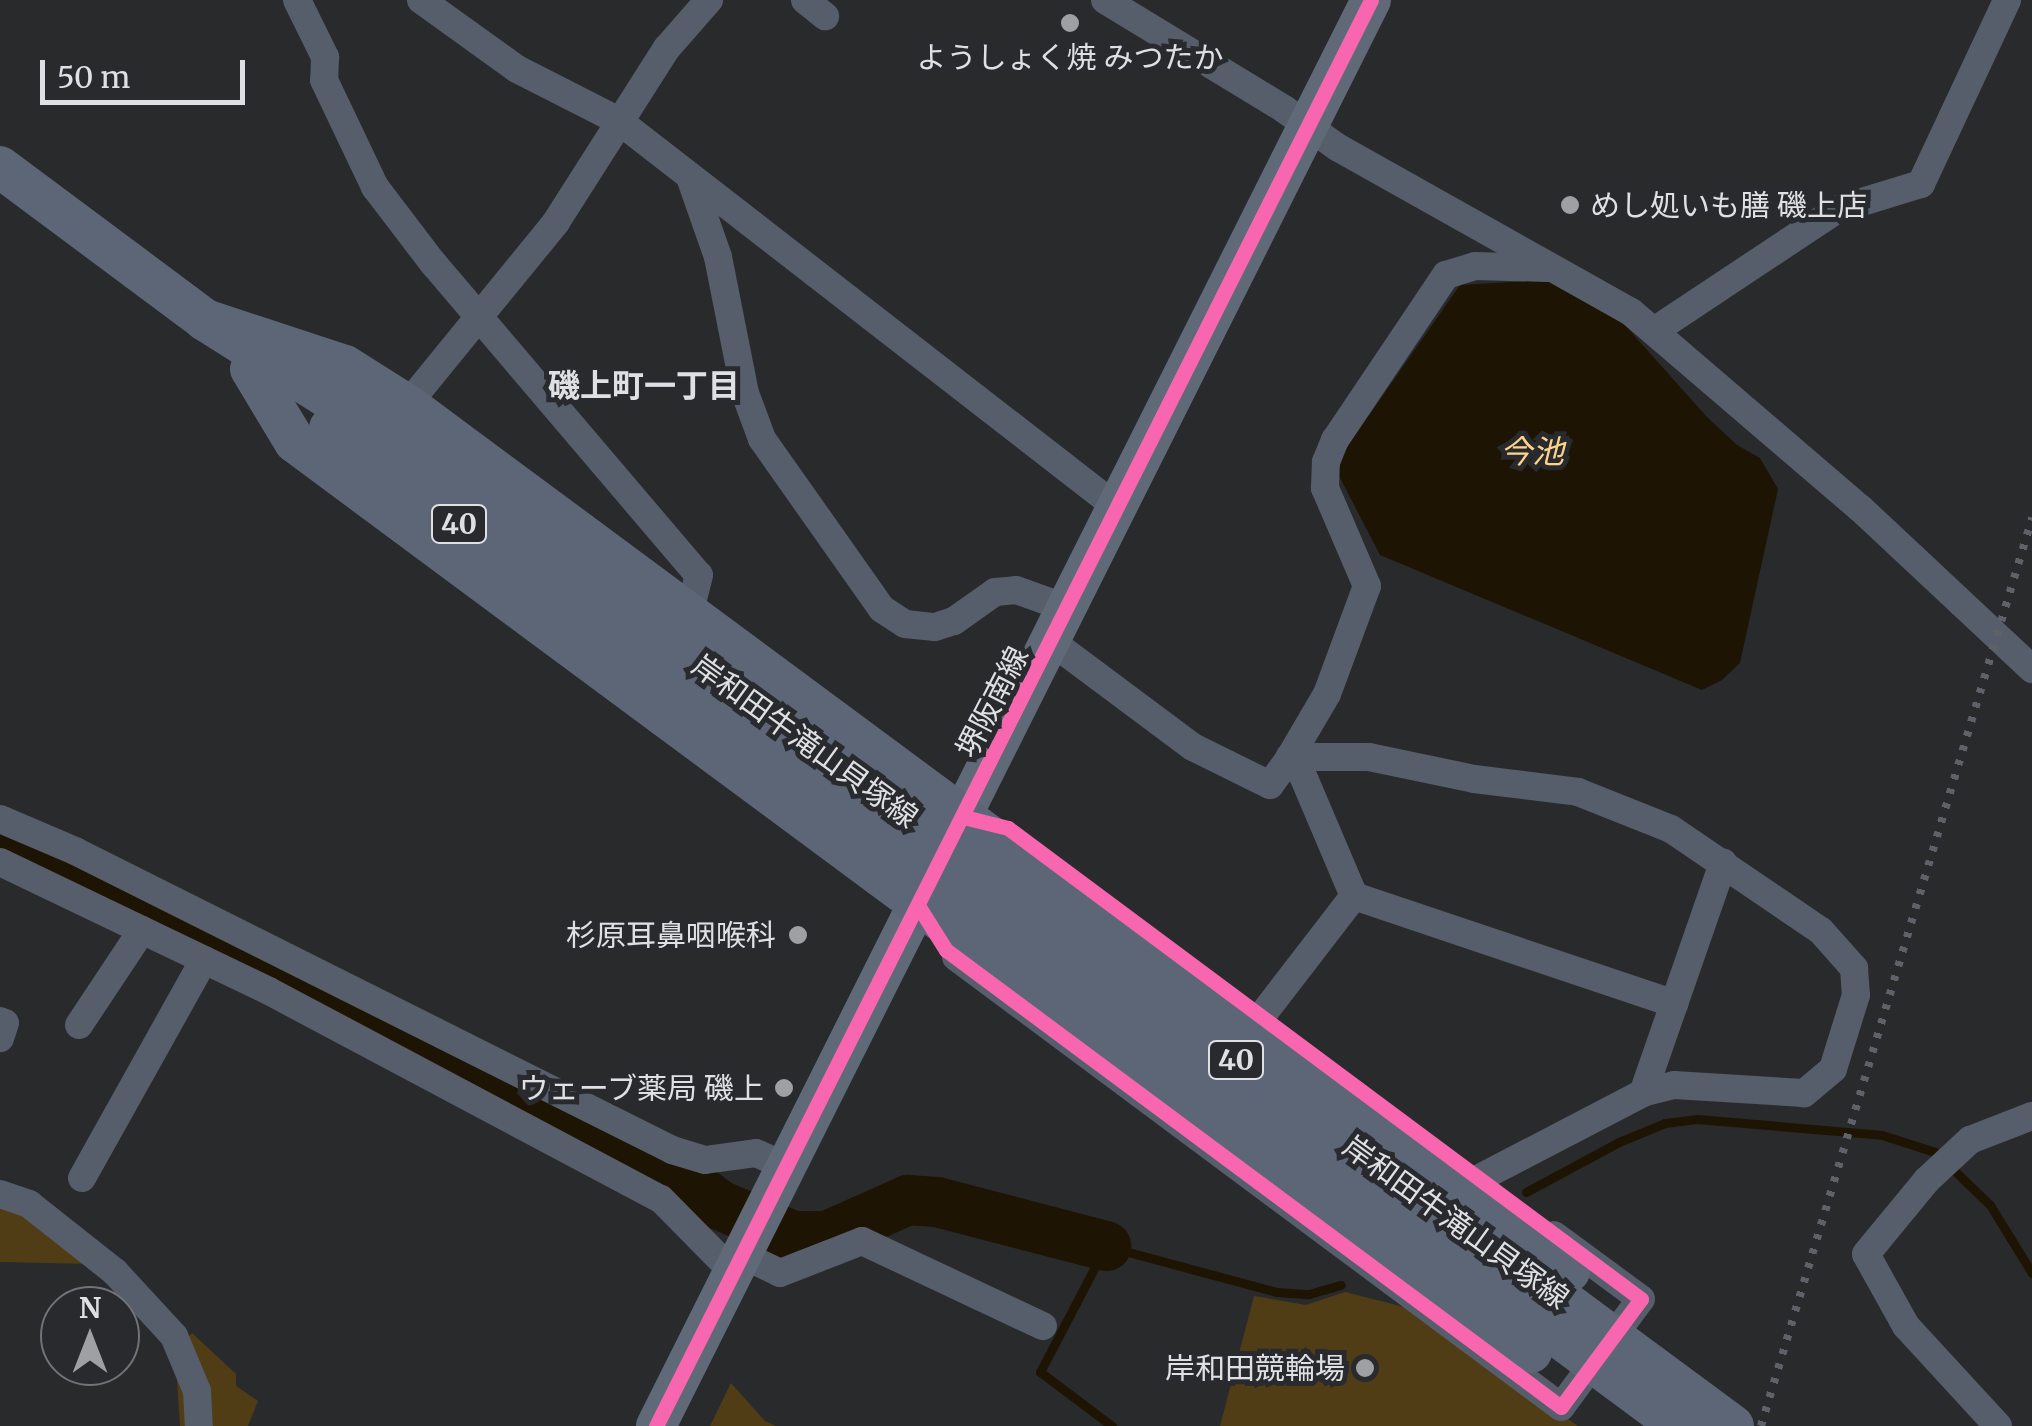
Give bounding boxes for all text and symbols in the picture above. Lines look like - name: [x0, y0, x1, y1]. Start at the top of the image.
- marker: ようしょく焼 みつたか: [1059, 12, 1081, 34]
- place label: ようしょく焼 みつたか: [916, 39, 1224, 75]
- scale bar: [45, 40, 250, 102]
- text: 50 m: [57, 58, 130, 96]
- place label: めし処いも膳 磯上店: [1590, 187, 1867, 223]
- marker: めし処いも膳 磯上店: [1559, 194, 1581, 216]
- district label: 磯上町一丁目: [548, 367, 740, 405]
- water label: 今池: [1500, 433, 1564, 471]
- road number: 40: [429, 501, 489, 547]
- street label: 堺阪南線: [949, 640, 1035, 764]
- street label: 岸和田牛滝山貝塚線: [685, 647, 925, 835]
- place label: 杉原耳鼻咽喉科: [566, 917, 776, 953]
- marker: 杉原耳鼻咽喉科: [785, 922, 811, 948]
- road number: 40: [1206, 1037, 1266, 1083]
- place label: ウェーブ薬局 磯上: [517, 1070, 764, 1106]
- marker: ウェーブ薬局 磯上: [773, 1077, 795, 1099]
- street label: 岸和田牛滝山貝塚線: [1336, 1128, 1576, 1316]
- north arrow: [40, 1286, 140, 1386]
- text: N: [79, 1290, 101, 1326]
- place label: 岸和田競輪場: [1165, 1350, 1345, 1386]
- marker: 岸和田競輪場: [1354, 1357, 1376, 1379]

